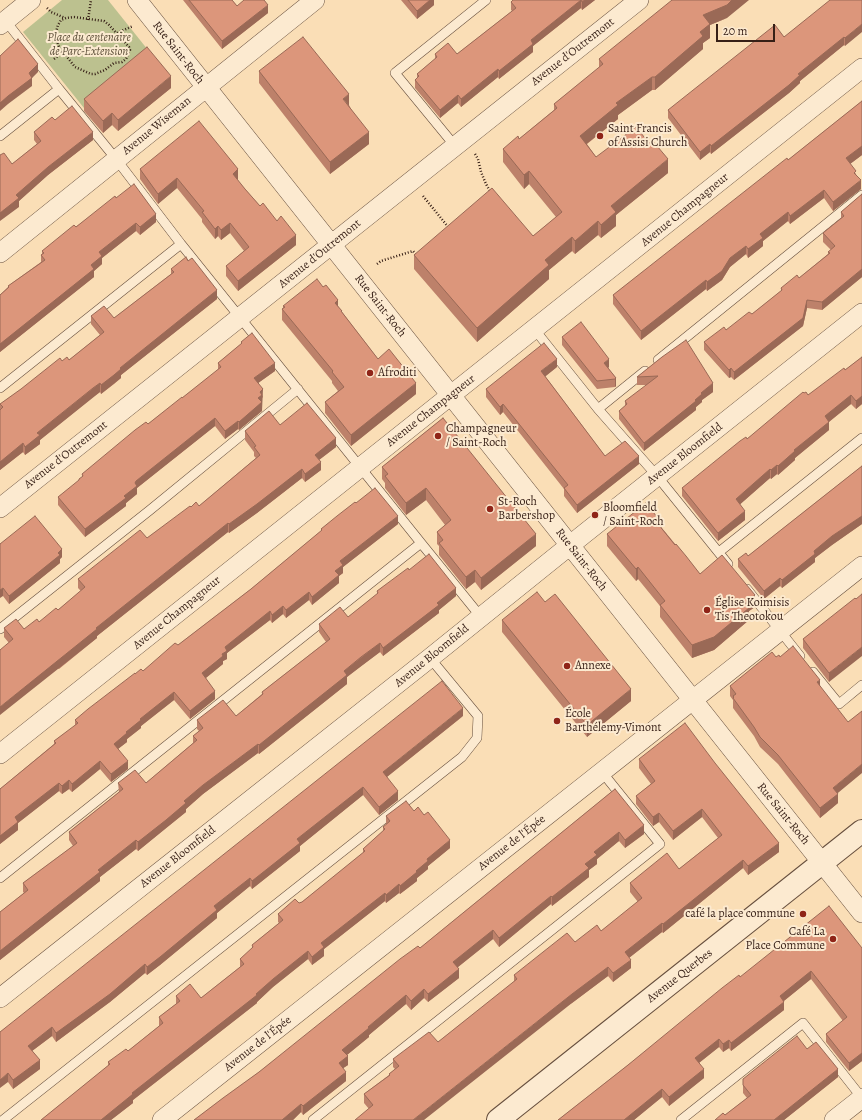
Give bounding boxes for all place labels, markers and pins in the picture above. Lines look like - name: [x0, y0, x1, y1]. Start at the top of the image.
- place label: Saint Francis of Assisi Church: [608, 122, 687, 150]
- marker: Saint Francis of Assisi Church: [595, 131, 605, 141]
- place label: Afroditi: [378, 366, 417, 380]
- marker: Afroditi: [365, 368, 375, 378]
- place label: Champagneur / Saint-Roch: [446, 422, 516, 450]
- marker: Champagneur / Saint-Roch: [433, 431, 443, 441]
- place label: St-Roch Barbershop: [498, 495, 555, 523]
- place label: Bloomfield / Saint-Roch: [603, 501, 664, 529]
- marker: St-Roch Barbershop: [485, 504, 495, 514]
- marker: Bloomfield / Saint-Roch: [590, 510, 600, 520]
- place label: Église Koimisis Tis Theotokou: [715, 596, 789, 624]
- marker: Église Koimisis Tis Theotokou: [702, 605, 712, 615]
- place label: Annexe: [575, 659, 611, 673]
- marker: Annexe: [562, 661, 572, 671]
- place label: École Barthélemy-Vimont: [565, 707, 661, 735]
- marker: École Barthélemy-Vimont: [552, 716, 562, 726]
- place label: café la place commune: [685, 907, 795, 921]
- marker: café la place commune: [798, 909, 808, 919]
- place label: Café La Place Commune: [746, 925, 825, 953]
- marker: Café La Place Commune: [828, 934, 838, 944]

